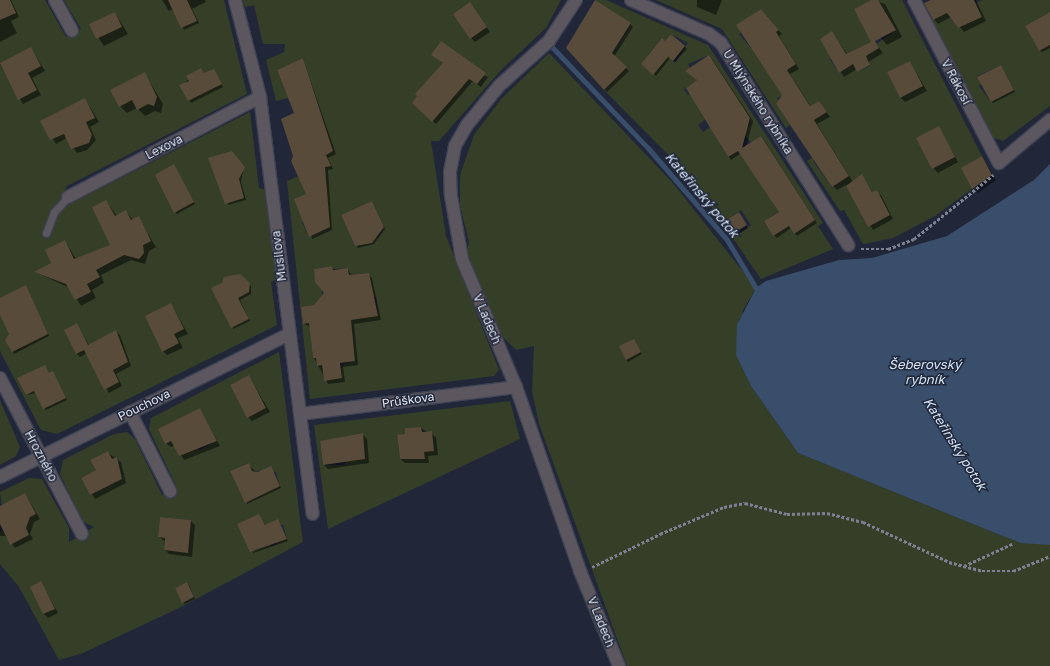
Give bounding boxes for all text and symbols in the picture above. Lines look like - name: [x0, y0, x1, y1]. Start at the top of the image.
- street label: U Mlýnského rybníka: [720, 47, 796, 157]
- street label: V Rákosí: [938, 57, 974, 107]
- street label: Lexova: [143, 132, 185, 162]
- water label: Kateřinský potok: [662, 149, 742, 241]
- street label: Musilova: [269, 230, 289, 282]
- street label: V Ladech: [470, 292, 504, 346]
- water label: Šeberovský rybník: [889, 357, 961, 388]
- street label: Pouchova: [116, 386, 172, 424]
- street label: Průškova: [381, 389, 435, 411]
- water label: Kateřinský potok: [920, 395, 990, 493]
- street label: Hrozného: [22, 428, 60, 484]
- street label: V Ladech: [584, 595, 618, 649]

